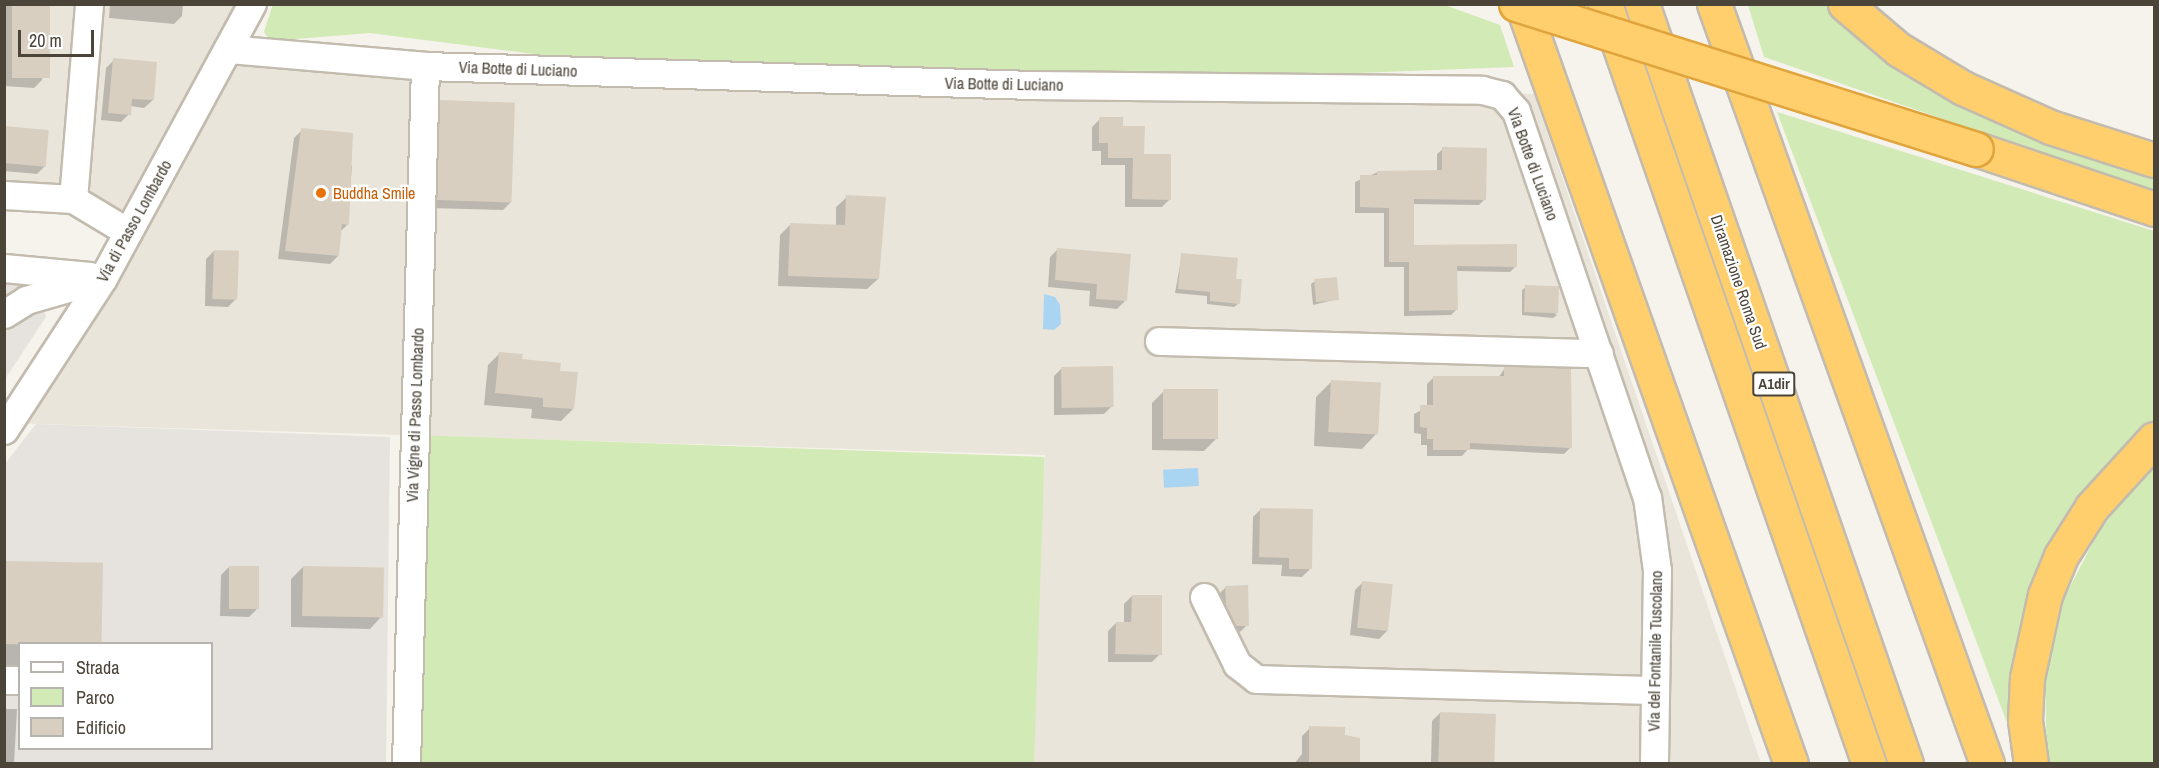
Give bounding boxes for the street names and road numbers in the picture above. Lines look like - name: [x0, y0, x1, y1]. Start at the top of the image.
- street label: Via Botte di Luciano: [458, 57, 578, 81]
- street label: Via Botte di Luciano: [944, 73, 1064, 95]
- street label: Via Botte di Luciano: [1504, 105, 1562, 223]
- street label: Via di Passo Lombardo: [92, 156, 176, 286]
- street label: Diramazione Roma Sud: [1707, 212, 1771, 352]
- street label: Via Vigne di Passo Lombardo: [402, 327, 428, 503]
- road number: A1dir: [1752, 372, 1796, 396]
- street label: Via del Fontanile Tuscolano: [1644, 570, 1666, 732]

